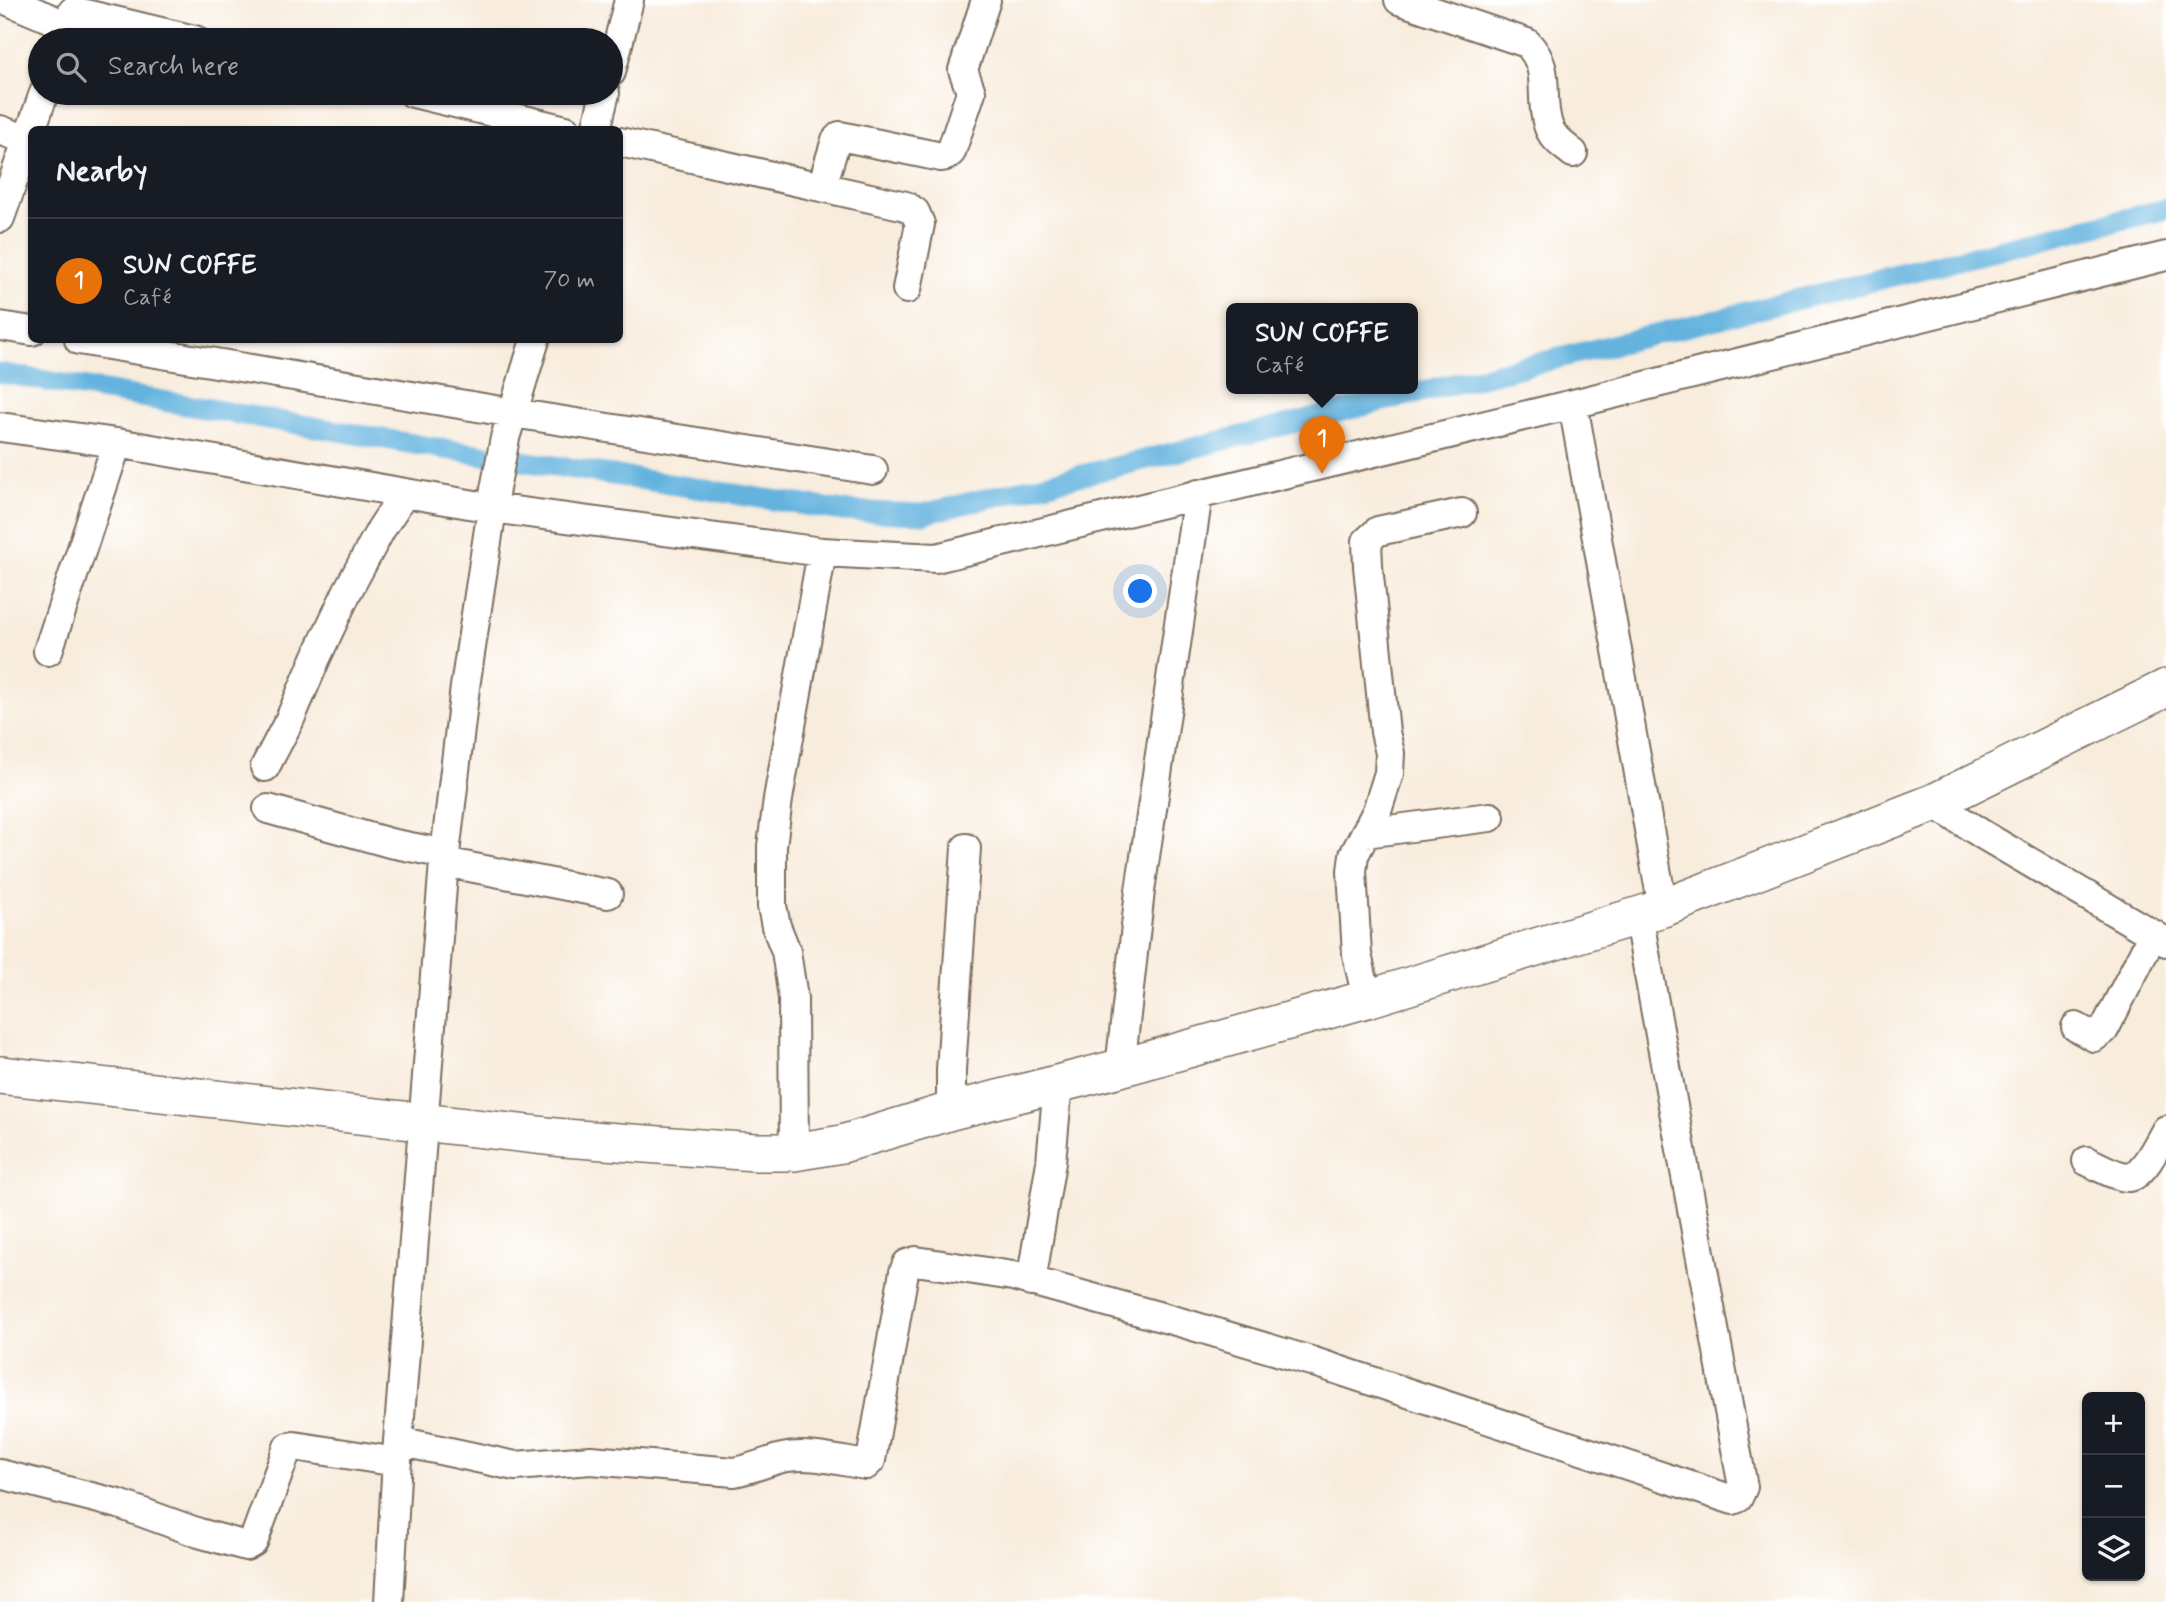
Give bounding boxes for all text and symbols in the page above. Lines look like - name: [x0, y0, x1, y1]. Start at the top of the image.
- search box: [28, 28, 623, 105]
- icon: search: [52, 48, 90, 86]
- text: Search here: [108, 50, 239, 84]
- text: Nearby: [56, 152, 147, 191]
- text: SUN COFFE: [123, 249, 256, 283]
- text: 1: [74, 266, 84, 296]
- text: 70 m: [543, 266, 595, 296]
- text: Café: [123, 283, 172, 313]
- popup: [1226, 303, 1418, 394]
- text: SUN COFFE: [1255, 317, 1389, 351]
- text: Café: [1255, 351, 1304, 381]
- pin: 1: [1299, 416, 1345, 474]
- your location: [1123, 574, 1157, 608]
- map controls: [2082, 1392, 2145, 1581]
- button: +: [2082, 1392, 2145, 1455]
- button: −: [2082, 1455, 2145, 1518]
- button: layers: [2082, 1518, 2145, 1581]

